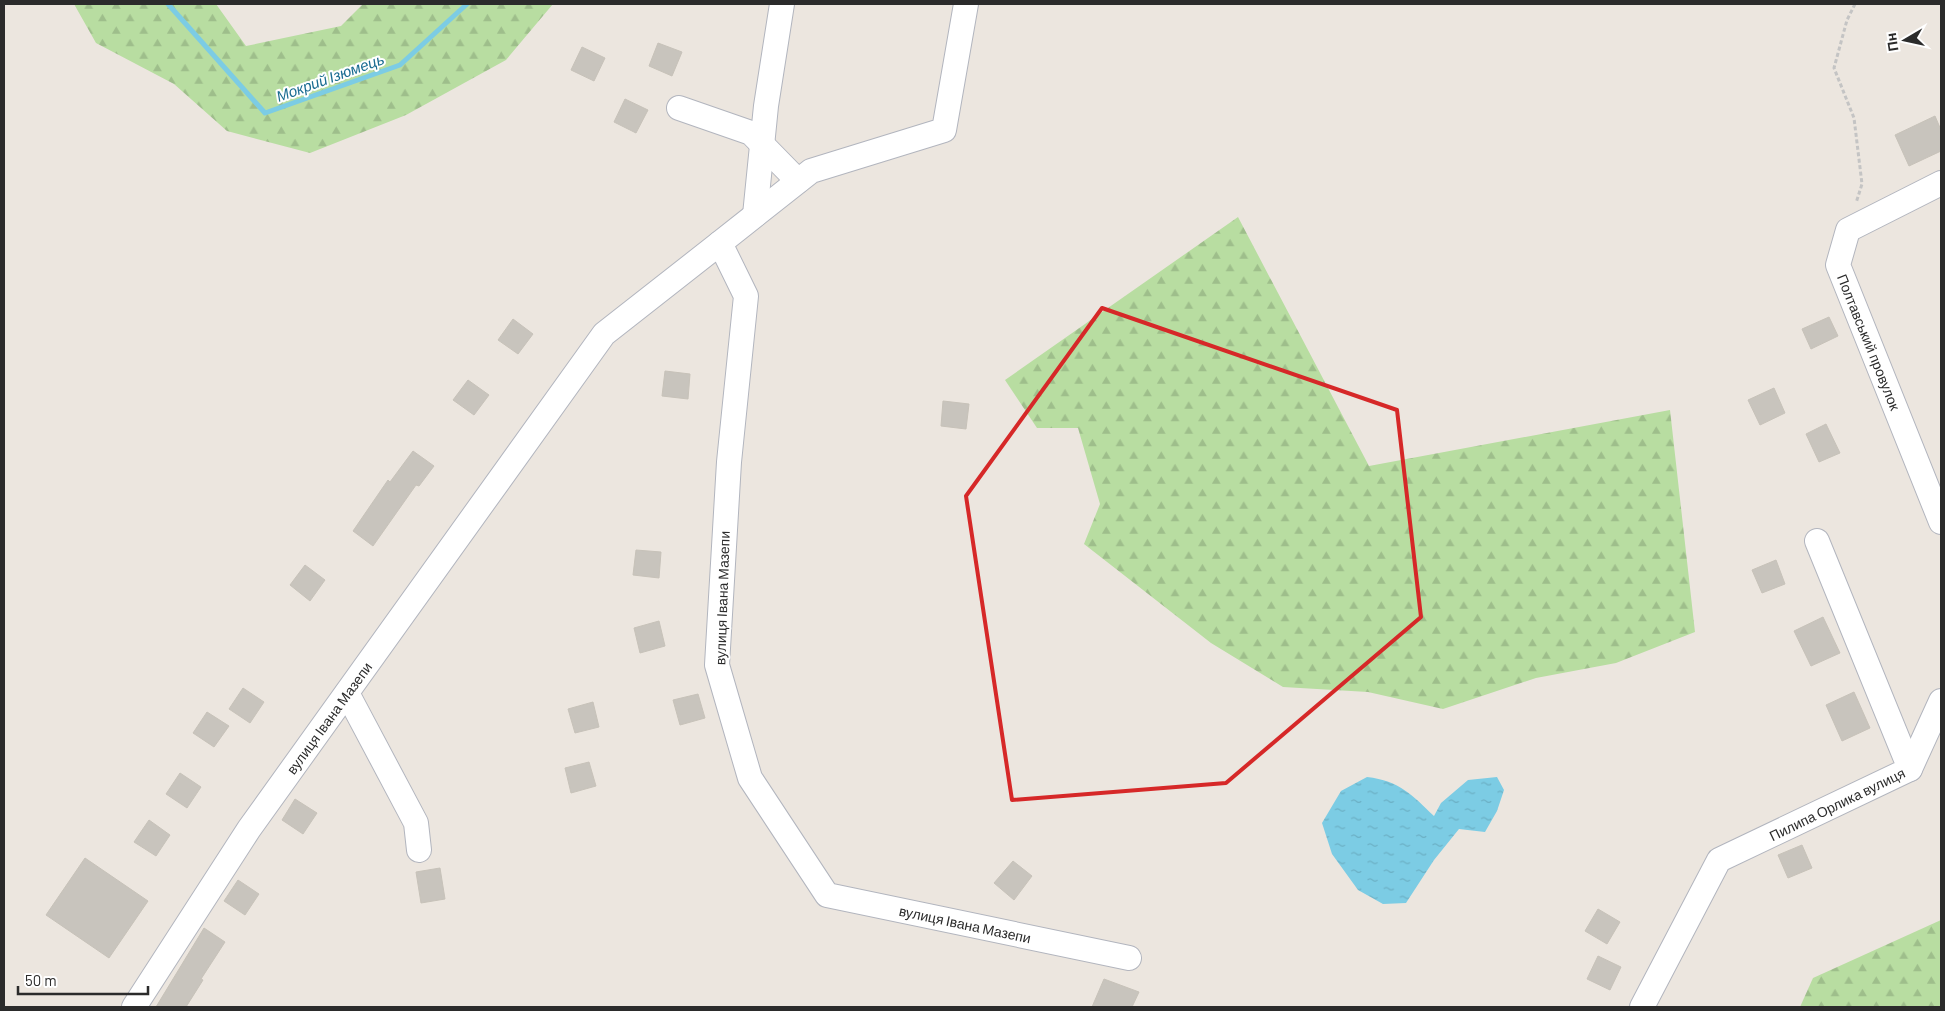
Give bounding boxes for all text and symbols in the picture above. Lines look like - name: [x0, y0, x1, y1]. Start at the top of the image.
- north arrow: [1880, 15, 1930, 65]
- text: Пн: [1882, 32, 1902, 53]
- water label: Мокрий Ізюмець: [274, 49, 386, 105]
- street label: Полтавський провулок: [1834, 272, 1904, 413]
- street label: вулиця Івана Мазепи: [711, 531, 733, 665]
- street label: вулиця Івана Мазепи: [283, 659, 375, 777]
- street label: Пилипа Орлика вулиця: [1766, 764, 1908, 844]
- street label: вулиця Івана Мазепи: [898, 902, 1032, 946]
- scale bar: [18, 964, 148, 996]
- text: 50 m: [25, 971, 57, 989]

